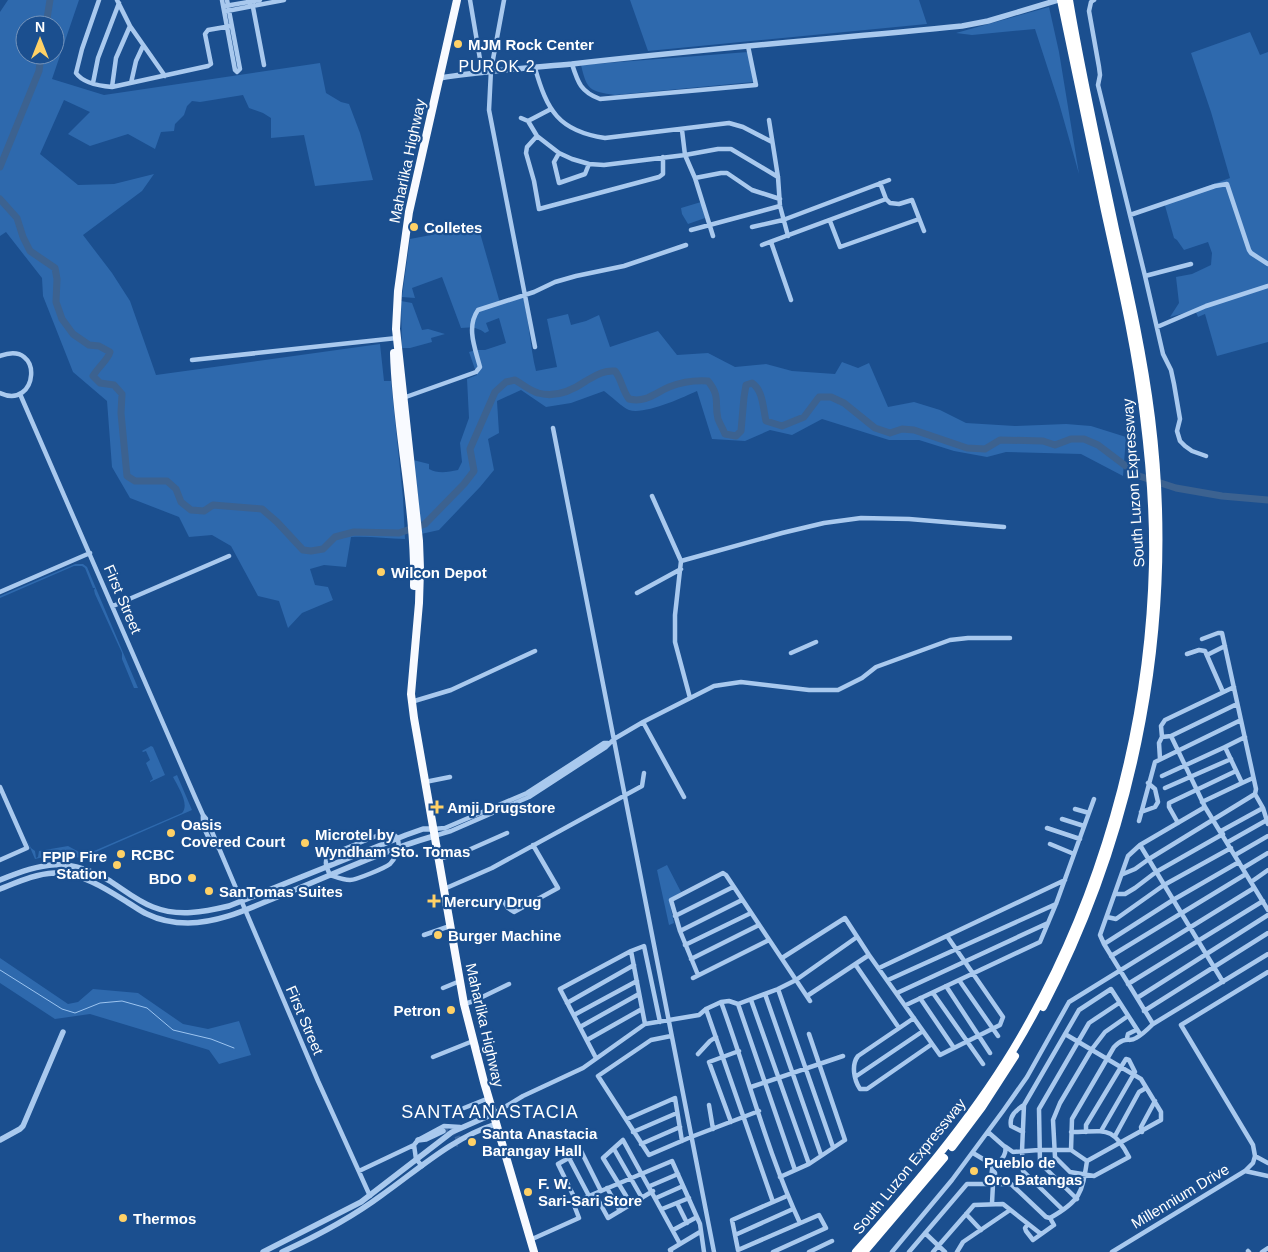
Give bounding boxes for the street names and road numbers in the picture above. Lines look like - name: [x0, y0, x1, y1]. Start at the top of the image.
- street label: Maharlika Highway: [386, 97, 429, 225]
- street label: South Luzon Expressway: [1119, 397, 1147, 568]
- street label: First Street: [101, 562, 145, 637]
- street label: Maharlika Highway: [462, 961, 508, 1089]
- street label: First Street: [283, 983, 327, 1058]
- street label: South Luzon Expressway: [849, 1094, 969, 1237]
- street label: Millennium Drive: [1128, 1160, 1232, 1232]

